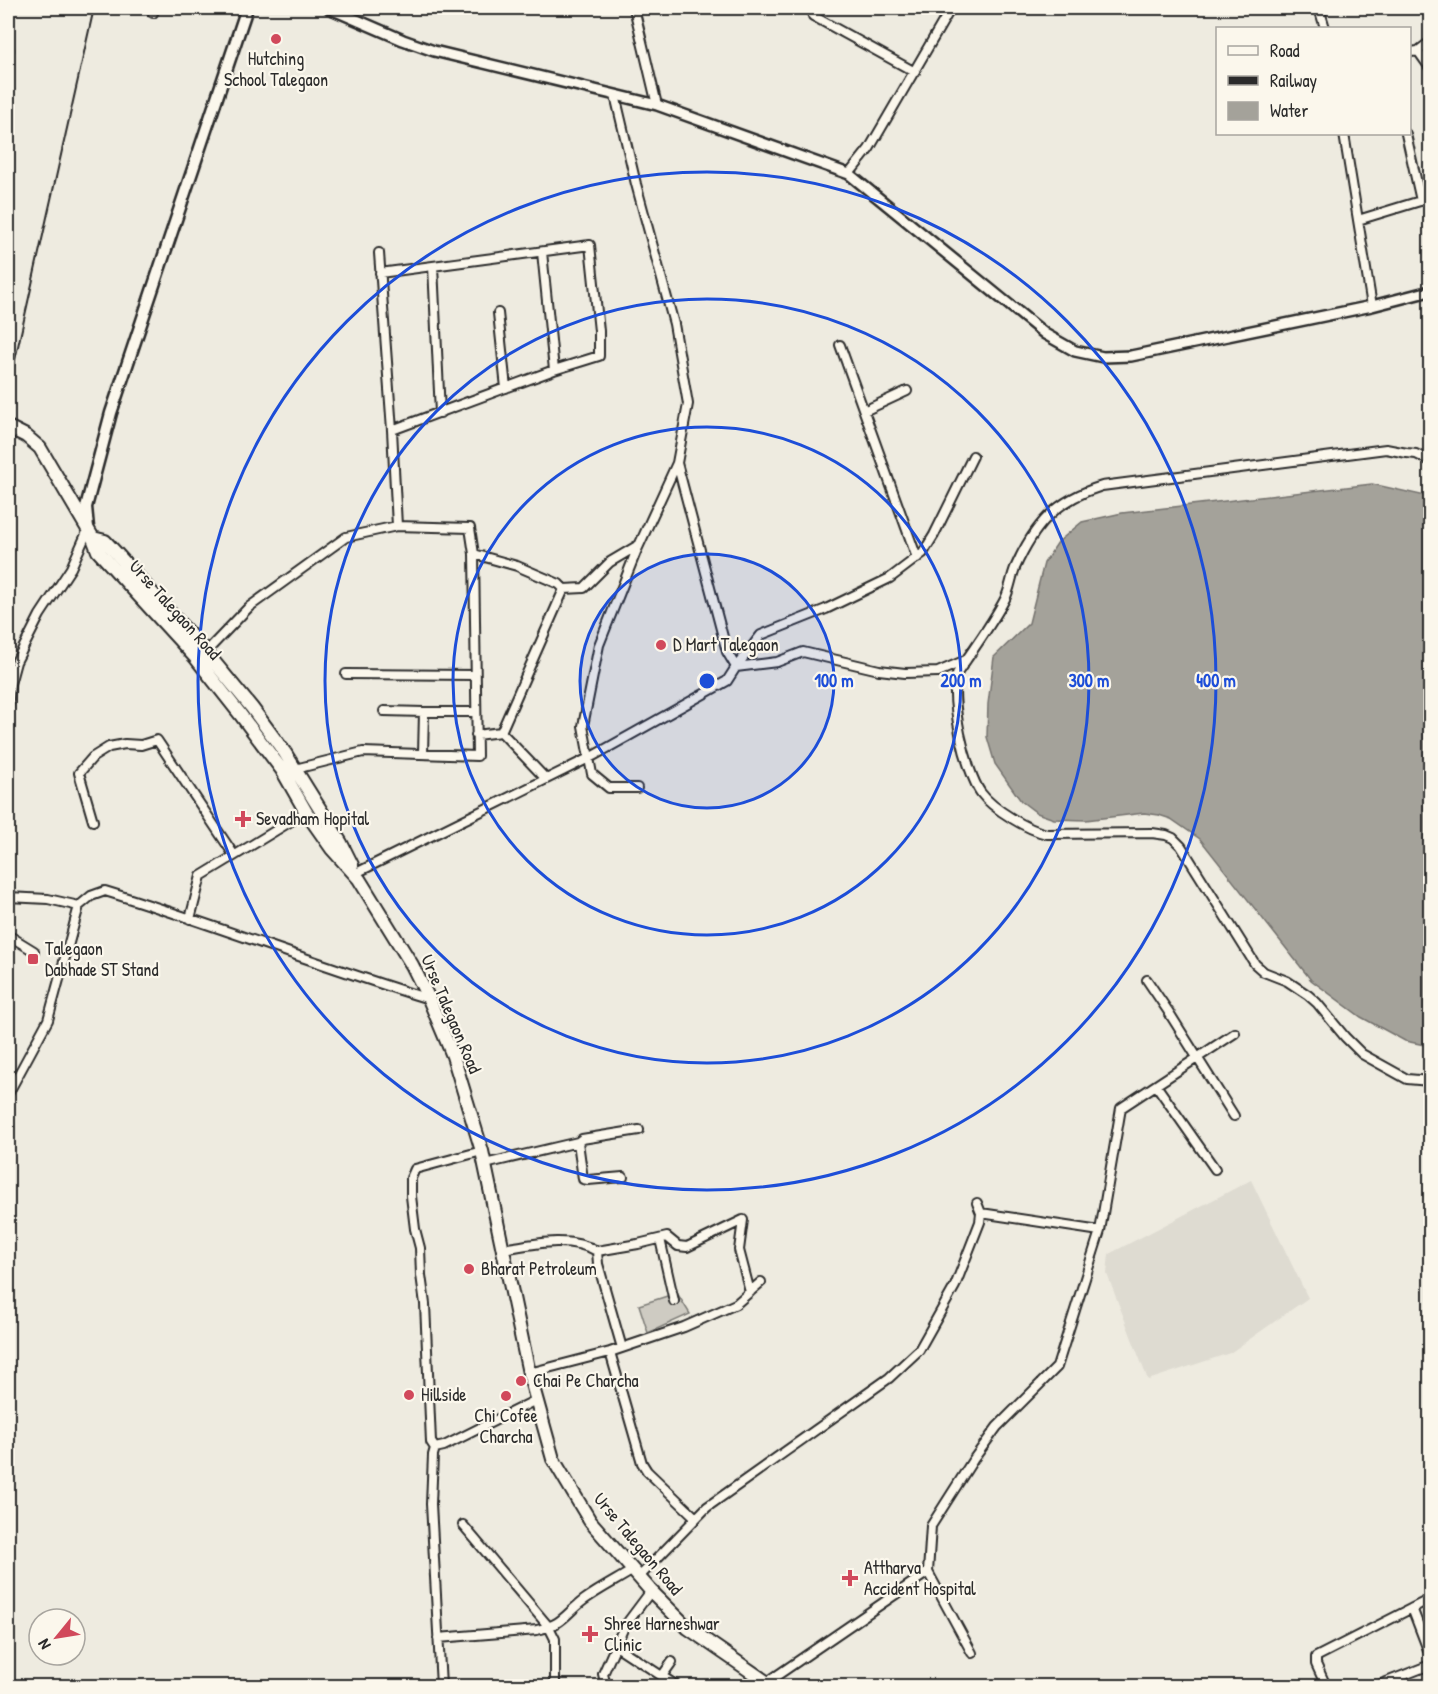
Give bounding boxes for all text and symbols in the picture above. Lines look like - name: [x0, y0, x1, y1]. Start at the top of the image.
- legend: [1216, 27, 1411, 135]
- marker: Hutching School Talegaon: [269, 32, 283, 46]
- text: Road: [1270, 38, 1300, 63]
- place label: Hutching School Talegaon: [224, 46, 328, 92]
- text: Railway: [1270, 68, 1317, 93]
- text: Water: [1270, 98, 1308, 123]
- street label: Urse Talegaon Road: [124, 554, 227, 665]
- place label: D Mart Talegaon: [673, 632, 779, 657]
- marker: D Mart Talegaon: [654, 638, 668, 652]
- text: 100 m: [814, 668, 854, 693]
- text: 200 m: [941, 668, 981, 693]
- text: 300 m: [1069, 668, 1109, 693]
- text: 400 m: [1196, 668, 1236, 693]
- centre of rings: [697, 671, 717, 691]
- place label: Sevadham Hopital: [256, 806, 369, 831]
- marker: Sevadham Hopital: [234, 810, 252, 828]
- place label: Talegaon Dabhade ST Stand: [45, 936, 158, 982]
- street label: Urse Talegaon Road: [415, 951, 488, 1077]
- marker: Talegaon Dabhade ST Stand: [26, 952, 40, 966]
- place label: Bharat Petroleum: [481, 1256, 597, 1281]
- marker: Bharat Petroleum: [462, 1262, 476, 1276]
- place label: Chai Pe Charcha: [533, 1368, 639, 1393]
- marker: Chai Pe Charcha: [514, 1374, 528, 1388]
- place label: Hillside: [421, 1382, 466, 1407]
- marker: Hillside: [402, 1388, 416, 1402]
- marker: Chi Cofee Charcha: [499, 1389, 513, 1403]
- place label: Chi Cofee Charcha: [474, 1403, 538, 1449]
- street label: Urse Talegaon Road: [588, 1487, 689, 1600]
- place label: Attharva Accident Hospital: [864, 1555, 976, 1601]
- marker: Attharva Accident Hospital: [841, 1569, 859, 1587]
- north arrow: [27, 1607, 87, 1667]
- place label: Shree Harneshwar Clinic: [604, 1611, 720, 1657]
- marker: Shree Harneshwar Clinic: [581, 1625, 599, 1643]
- text: N: [32, 1635, 56, 1654]

